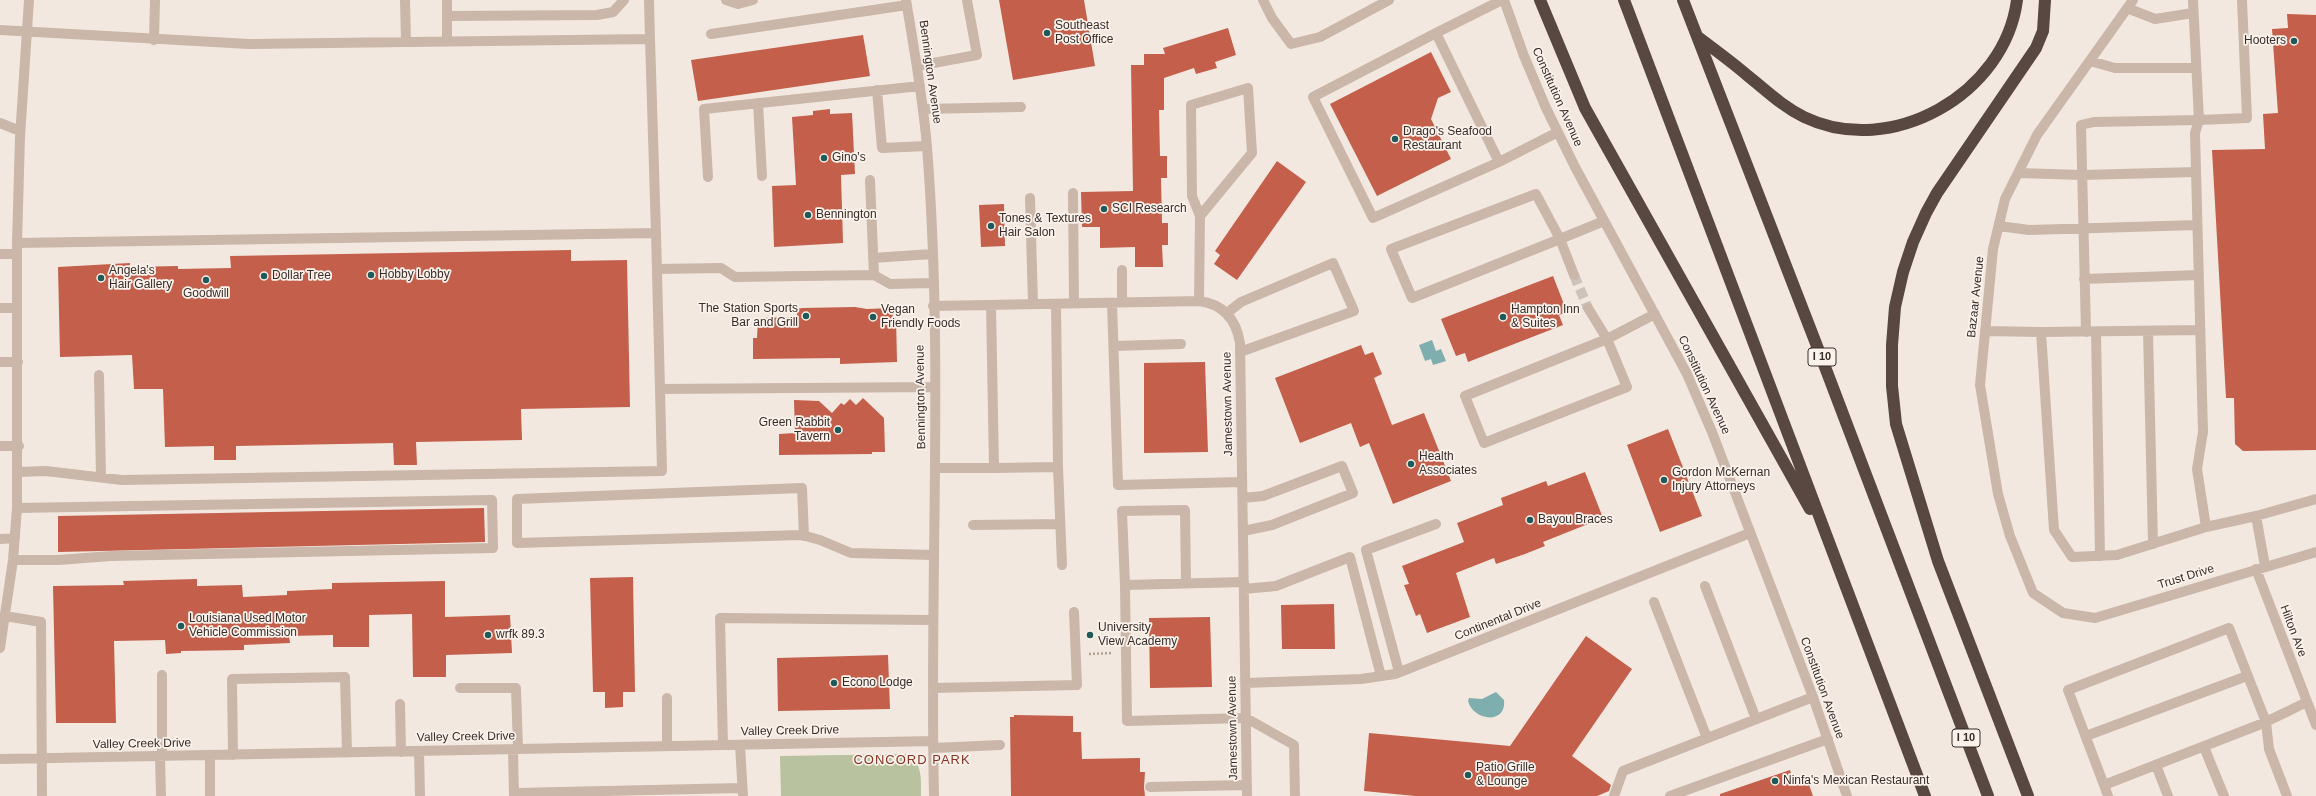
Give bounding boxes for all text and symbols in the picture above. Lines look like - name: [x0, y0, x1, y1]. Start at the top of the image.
- street label: Bennington Avenue: [916, 19, 944, 125]
- place label: Southeast Post Office: [1055, 19, 1113, 47]
- marker: Southeast Post Office: [1042, 28, 1052, 38]
- place label: Hooters: [2244, 34, 2286, 48]
- marker: Hooters: [2289, 36, 2299, 46]
- street label: Constitution Avenue: [1529, 45, 1585, 149]
- place label: Drago's Seafood Restaurant: [1403, 125, 1492, 153]
- marker: Drago's Seafood Restaurant: [1390, 134, 1400, 144]
- place label: Gino's: [832, 151, 866, 165]
- marker: Gino's: [819, 153, 829, 163]
- place label: SCI Research: [1112, 202, 1187, 216]
- marker: SCI Research: [1099, 204, 1109, 214]
- place label: Bennington: [816, 208, 877, 222]
- marker: Bennington: [803, 210, 813, 220]
- place label: Tones & Textures Hair Salon: [999, 212, 1091, 240]
- marker: Tones & Textures Hair Salon: [986, 221, 996, 231]
- street label: Bazaar Avenue: [1965, 256, 1987, 338]
- place label: Angela's Hair Gallery: [109, 264, 172, 292]
- place label: Hobby Lobby: [379, 268, 450, 282]
- place label: Dollar Tree: [272, 269, 331, 283]
- marker: Hobby Lobby: [366, 270, 376, 280]
- marker: Dollar Tree: [259, 271, 269, 281]
- marker: Angela's Hair Gallery: [96, 273, 106, 283]
- marker: Goodwill: [201, 275, 211, 285]
- place label: Goodwill: [183, 287, 229, 301]
- place label: The Station Sports Bar and Grill: [699, 302, 798, 330]
- place label: Vegan Friendly Foods: [881, 303, 960, 331]
- place label: Hampton Inn & Suites: [1511, 303, 1580, 331]
- marker: The Station Sports Bar and Grill: [801, 311, 811, 321]
- marker: Vegan Friendly Foods: [868, 312, 878, 322]
- marker: Hampton Inn & Suites: [1498, 312, 1508, 322]
- street label: Constitution Avenue: [1675, 333, 1733, 437]
- street label: Bennington Avenue: [913, 345, 929, 449]
- road number: I 10: [1808, 348, 1836, 366]
- street label: Jamestown Avenue: [1220, 352, 1236, 456]
- place label: Green Rabbit Tavern: [759, 416, 830, 444]
- marker: Green Rabbit Tavern: [833, 425, 843, 435]
- place label: Health Associates: [1419, 450, 1477, 478]
- marker: Health Associates: [1406, 459, 1416, 469]
- place label: Gordon McKernan Injury Attorneys: [1672, 466, 1770, 494]
- marker: Gordon McKernan Injury Attorneys: [1659, 475, 1669, 485]
- place label: Bayou Braces: [1538, 513, 1613, 527]
- marker: Bayou Braces: [1525, 515, 1535, 525]
- street label: Trust Drive: [2156, 562, 2216, 592]
- street label: Continental Drive: [1453, 596, 1543, 644]
- street label: Hilton Ave: [2277, 603, 2309, 659]
- place label: Louisiana Used Motor Vehicle Commission: [189, 612, 306, 640]
- marker: Louisiana Used Motor Vehicle Commission: [176, 621, 186, 631]
- place label: University View Academy: [1098, 621, 1177, 649]
- place label: wrfk 89.3: [496, 628, 545, 642]
- marker: wrfk 89.3: [483, 630, 493, 640]
- marker: University View Academy: [1085, 630, 1095, 640]
- street label: Constitution Avenue: [1797, 635, 1847, 741]
- place label: Econo Lodge: [842, 676, 913, 690]
- street label: Jamestown Avenue: [1225, 676, 1241, 780]
- marker: Econo Lodge: [829, 678, 839, 688]
- street label: Valley Creek Drive: [741, 723, 839, 739]
- street label: Valley Creek Drive: [417, 729, 515, 745]
- road number: I 10: [1952, 729, 1980, 747]
- street label: Valley Creek Drive: [93, 736, 191, 752]
- district label: CONCORD PARK: [853, 752, 971, 768]
- place label: Patio Grille & Lounge: [1476, 761, 1535, 789]
- marker: Patio Grille & Lounge: [1463, 770, 1473, 780]
- place label: Ninfa's Mexican Restaurant: [1783, 774, 1929, 788]
- marker: Ninfa's Mexican Restaurant: [1770, 776, 1780, 786]

